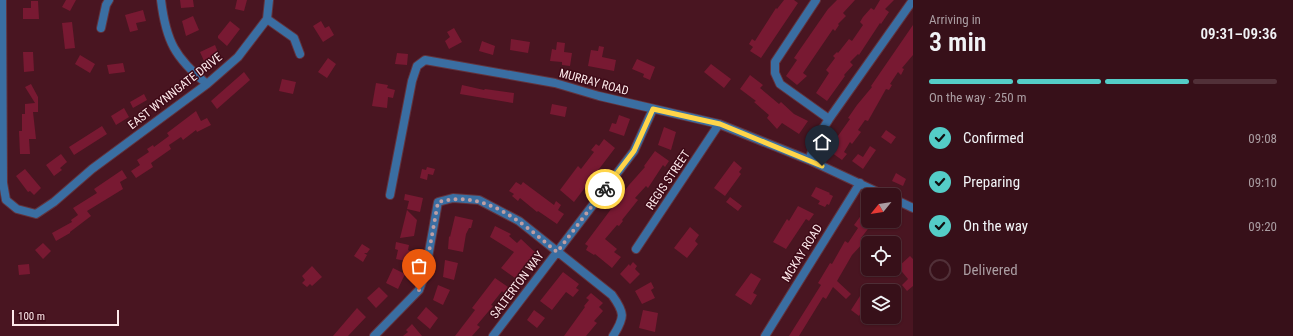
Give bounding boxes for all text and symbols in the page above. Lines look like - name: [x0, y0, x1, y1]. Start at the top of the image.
- text: Arriving in: [929, 12, 981, 27]
- text: 09:31–09:36: [1200, 25, 1277, 43]
- text: 3 min: [929, 27, 987, 57]
- street label: EAST WYNNGATE DRIVE: [125, 50, 225, 132]
- street label: MURRAY ROAD: [558, 66, 630, 98]
- text: On the way · 250 m: [929, 90, 1026, 105]
- pin: [805, 125, 839, 166]
- icon: check: [929, 127, 951, 149]
- text: Confirmed: [963, 129, 1024, 147]
- icon: home: [811, 131, 833, 153]
- text: 09:08: [1248, 131, 1277, 146]
- street label: REGIS STREET: [643, 148, 693, 212]
- courier: [585, 169, 625, 209]
- icon: check: [929, 171, 951, 193]
- text: Preparing: [963, 173, 1020, 191]
- text: 09:10: [1248, 175, 1277, 190]
- icon: bike: [594, 178, 616, 200]
- north arrow: [861, 188, 901, 228]
- map controls: [861, 188, 901, 324]
- icon: check: [929, 215, 951, 237]
- text: On the way: [963, 217, 1028, 235]
- text: 09:20: [1248, 219, 1277, 234]
- street label: MCKAY ROAD: [779, 222, 825, 284]
- button: locate: [861, 236, 901, 276]
- street label: SALTERTON WAY: [487, 248, 547, 321]
- pin: [402, 249, 436, 290]
- icon: bag: [408, 255, 430, 277]
- text: Delivered: [963, 261, 1018, 279]
- button: layers: [861, 284, 901, 324]
- scale bar: [12, 308, 119, 327]
- text: 100 m: [18, 310, 45, 323]

